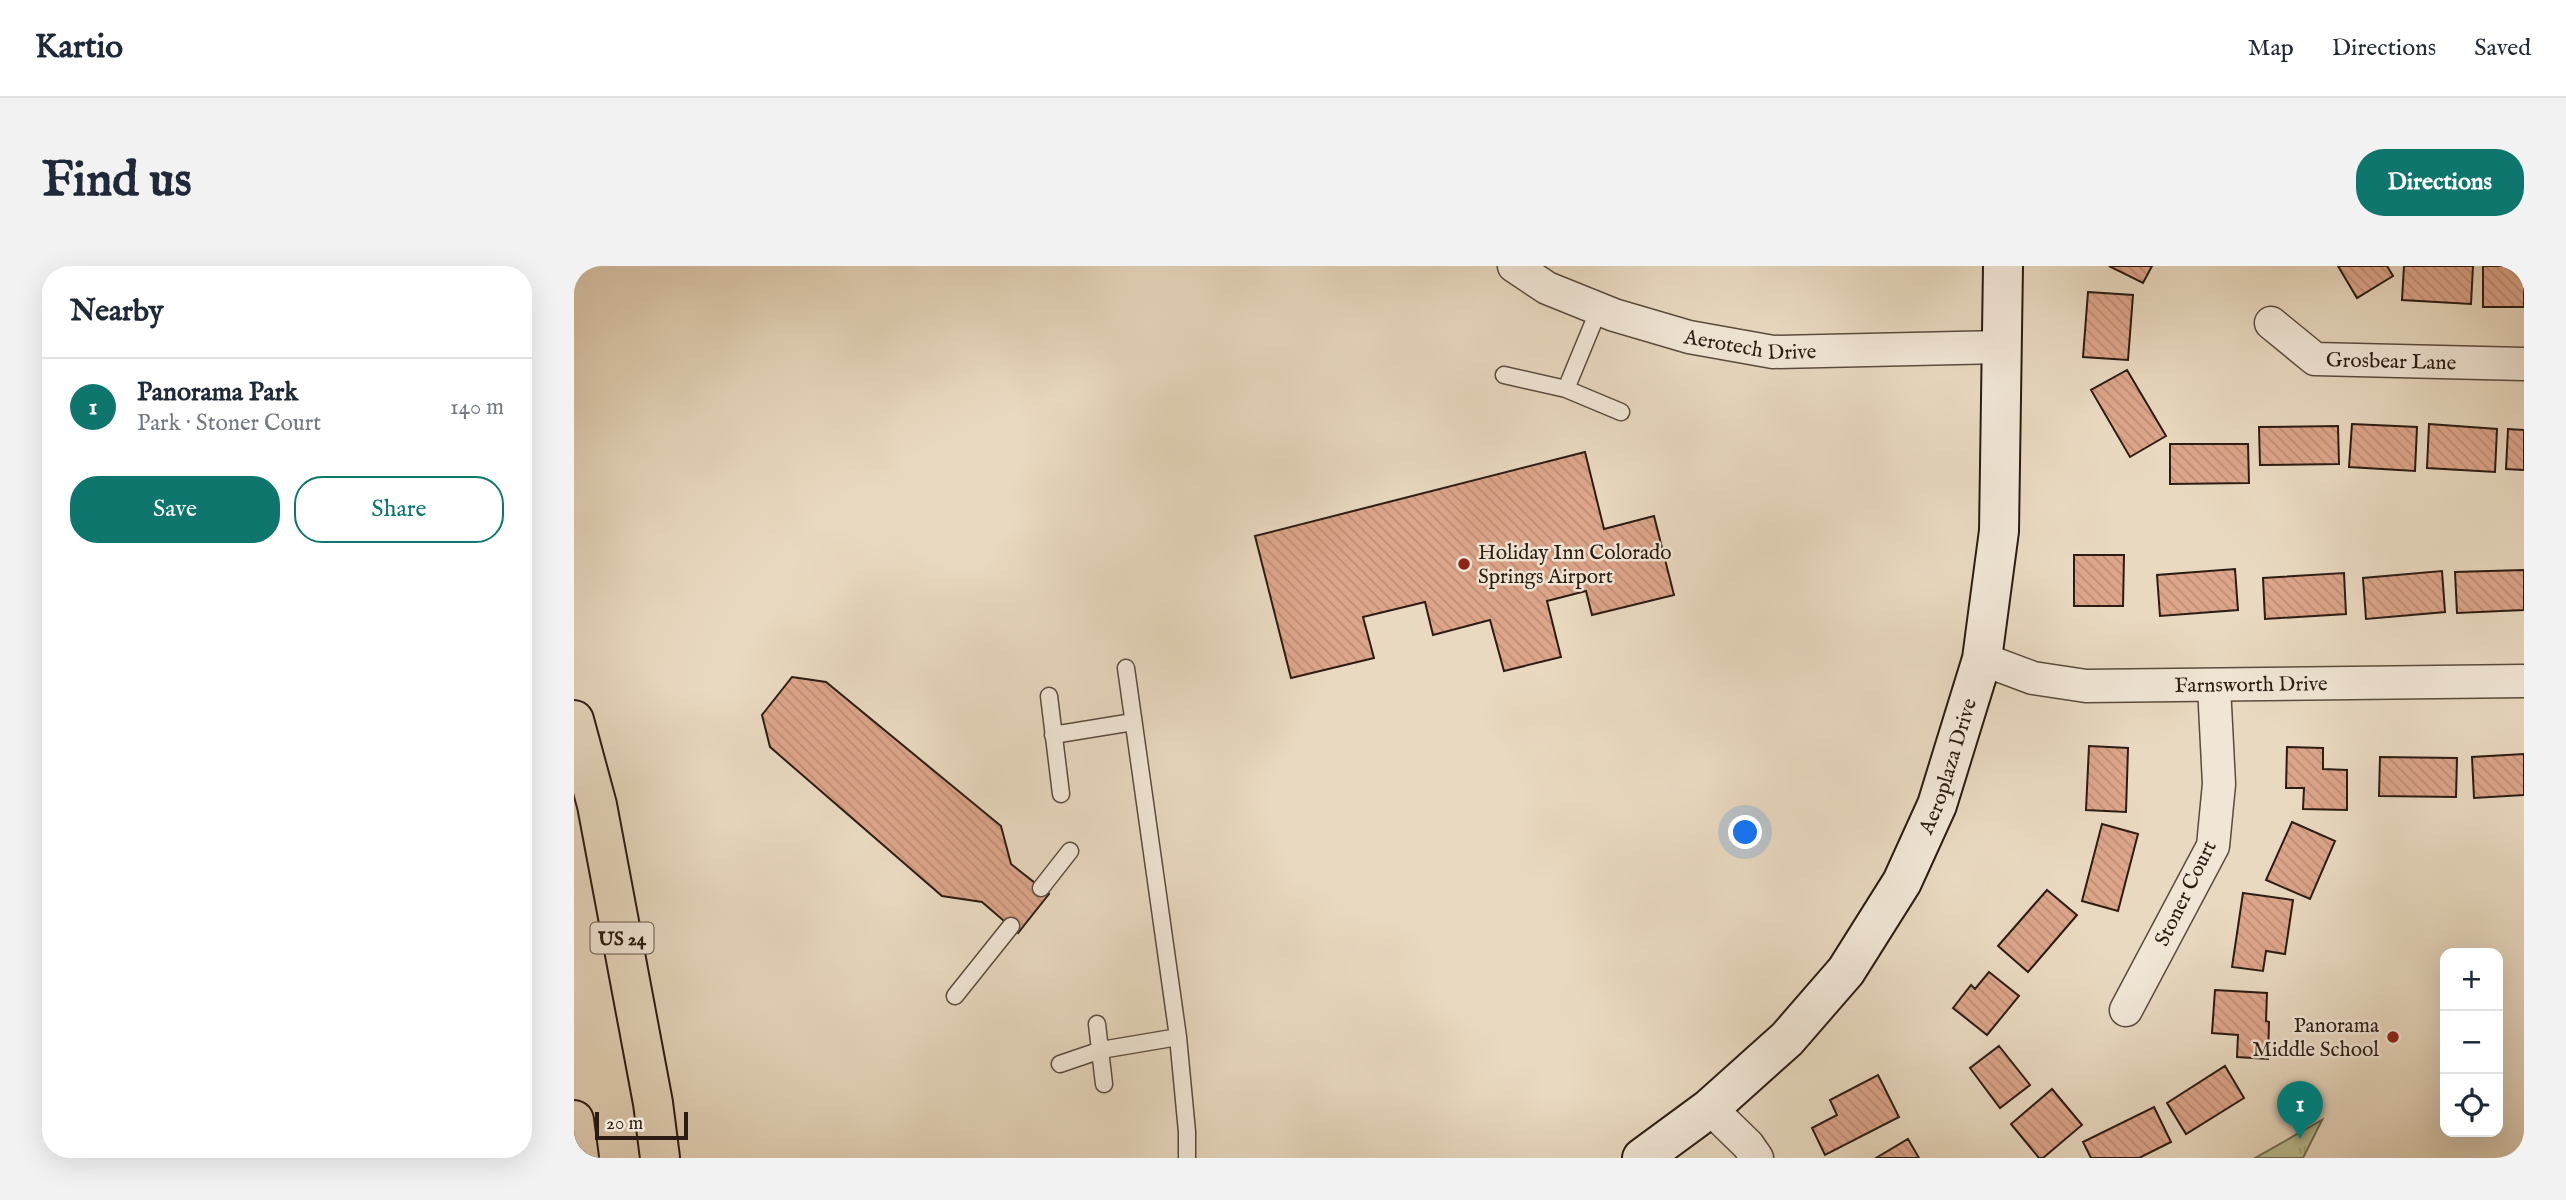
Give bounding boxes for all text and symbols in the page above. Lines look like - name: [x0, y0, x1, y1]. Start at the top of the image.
- text: Kartio: [35, 27, 123, 69]
- text: Map: [2248, 33, 2294, 64]
- text: Directions: [2332, 33, 2436, 64]
- text: Saved: [2474, 33, 2531, 64]
- button: Directions: [2356, 149, 2524, 216]
- text: Find us: [42, 151, 192, 213]
- text: Nearby: [70, 293, 163, 331]
- street label: Aerotech Drive: [1681, 324, 1817, 367]
- street label: Grosbear Lane: [2326, 347, 2457, 377]
- text: Panorama Park: [137, 376, 298, 409]
- text: 1: [89, 393, 97, 422]
- text: 140 m: [450, 393, 504, 422]
- text: Park · Stoner Court: [137, 409, 321, 438]
- button: Save: [70, 476, 280, 543]
- button: Share: [294, 476, 504, 543]
- place label: Holiday Inn Colorado Springs Airport: [1478, 540, 1672, 591]
- marker: Holiday Inn Colorado Springs Airport: [1456, 556, 1472, 572]
- street label: Farnsworth Drive: [2174, 671, 2328, 700]
- street label: Aeroplaza Drive: [1913, 695, 1984, 840]
- your location: [1728, 815, 1762, 849]
- street label: Stoner Court: [2149, 836, 2224, 951]
- road number: US 24: [590, 922, 654, 954]
- map controls: [2440, 948, 2503, 1137]
- button: +: [2440, 948, 2503, 1011]
- button: −: [2440, 1011, 2503, 1074]
- place label: Panorama Middle School: [2252, 1013, 2380, 1064]
- marker: Panorama Middle School: [2385, 1029, 2401, 1045]
- button: locate: [2440, 1074, 2503, 1137]
- pin: 1: [2277, 1081, 2323, 1139]
- scale bar: [595, 1109, 688, 1141]
- text: 20 m: [606, 1112, 643, 1136]

